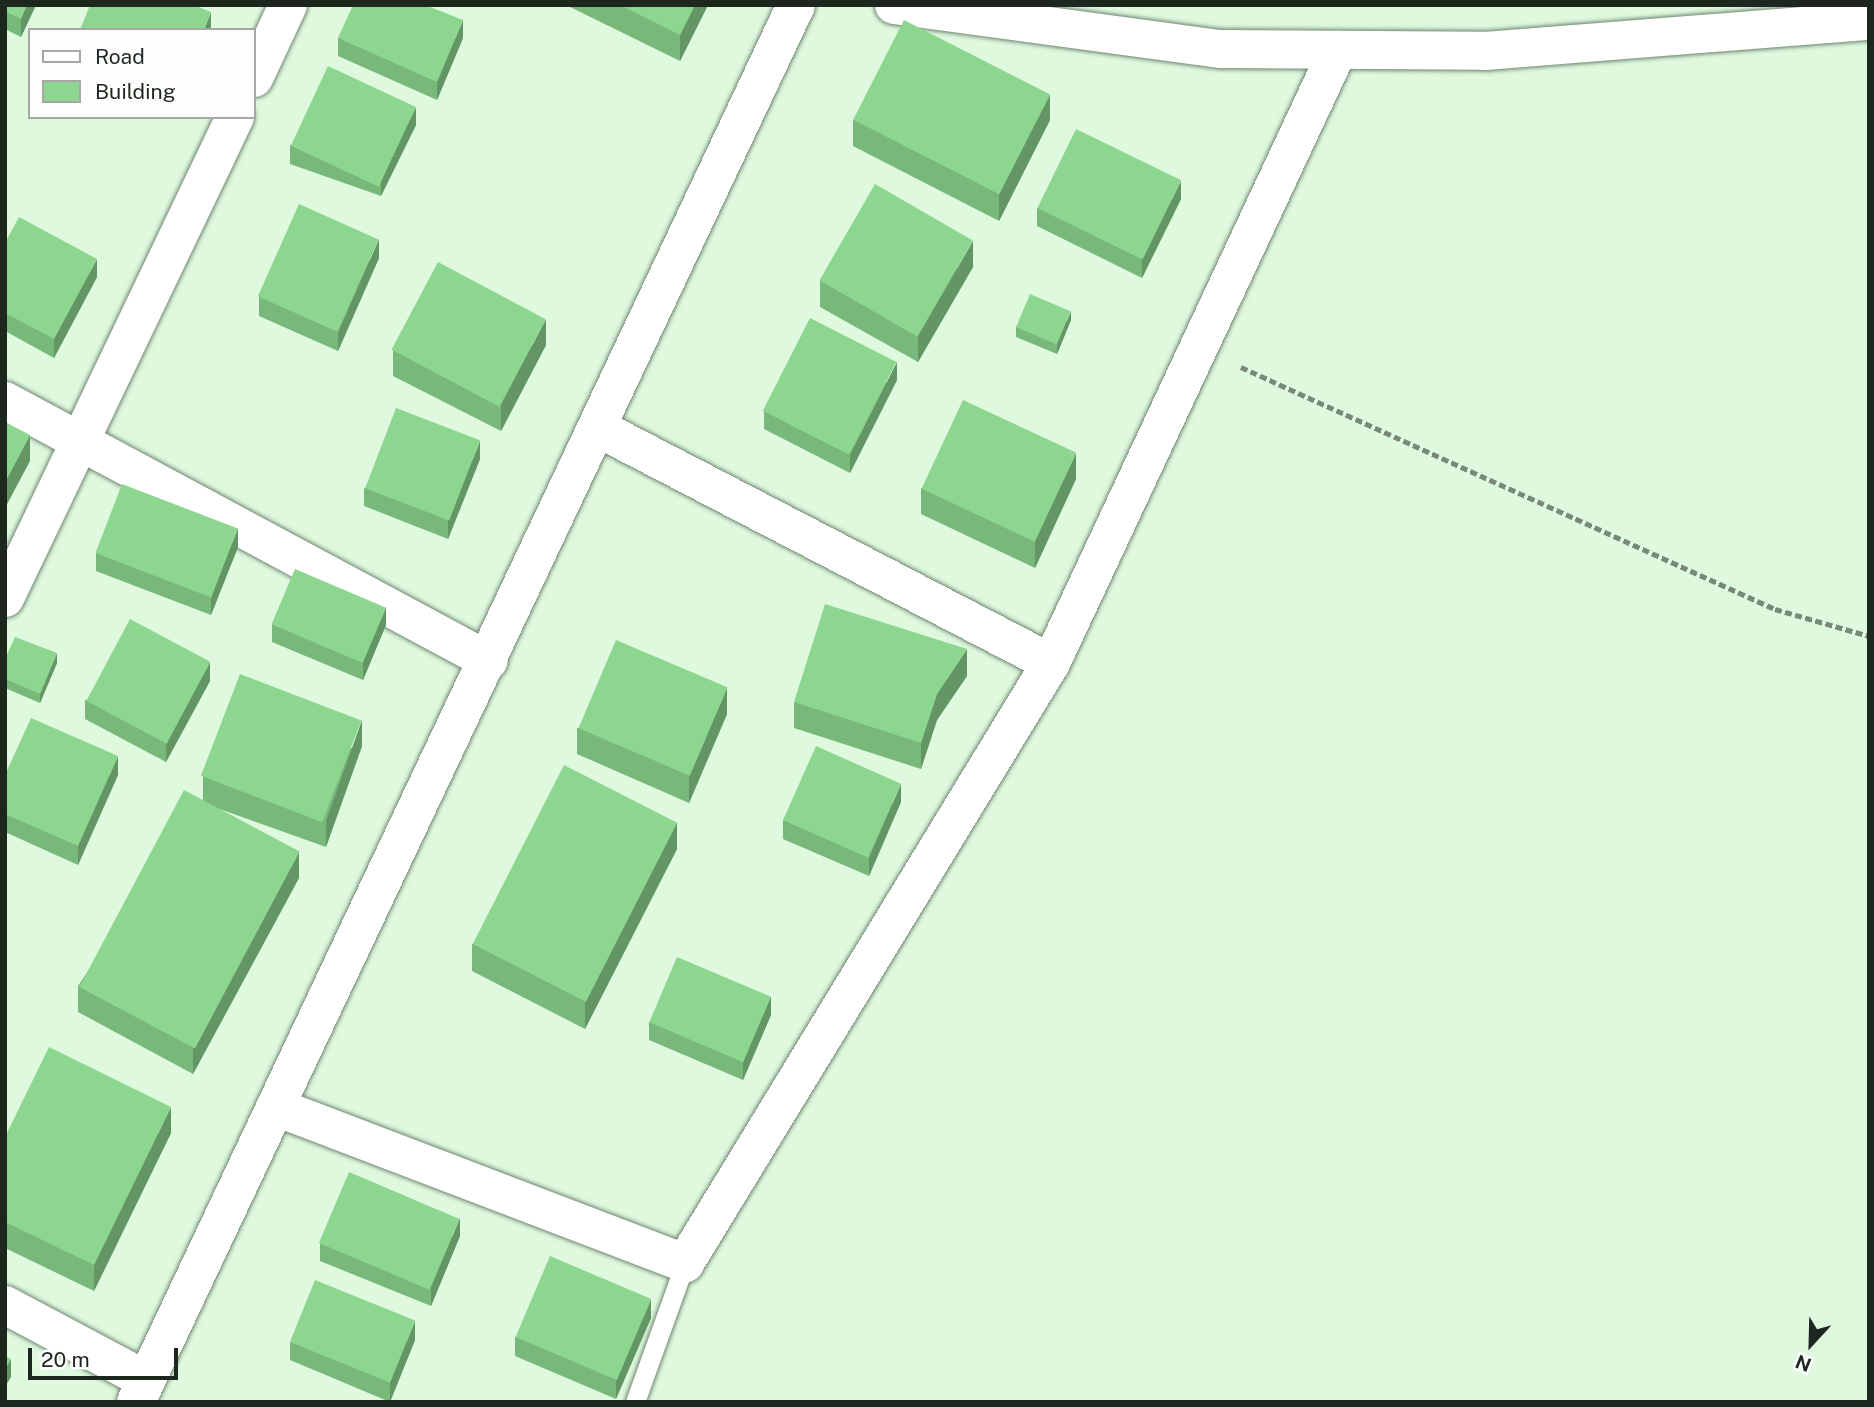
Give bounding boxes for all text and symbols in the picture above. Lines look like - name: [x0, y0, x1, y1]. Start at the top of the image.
- legend: [28, 28, 256, 119]
- text: Road: [95, 44, 145, 69]
- text: Building: [95, 79, 176, 104]
- north arrow: [1776, 1309, 1846, 1379]
- scale bar: [32, 1334, 182, 1378]
- text: 20 m: [41, 1347, 90, 1372]
- text: N: [1792, 1350, 1814, 1376]

